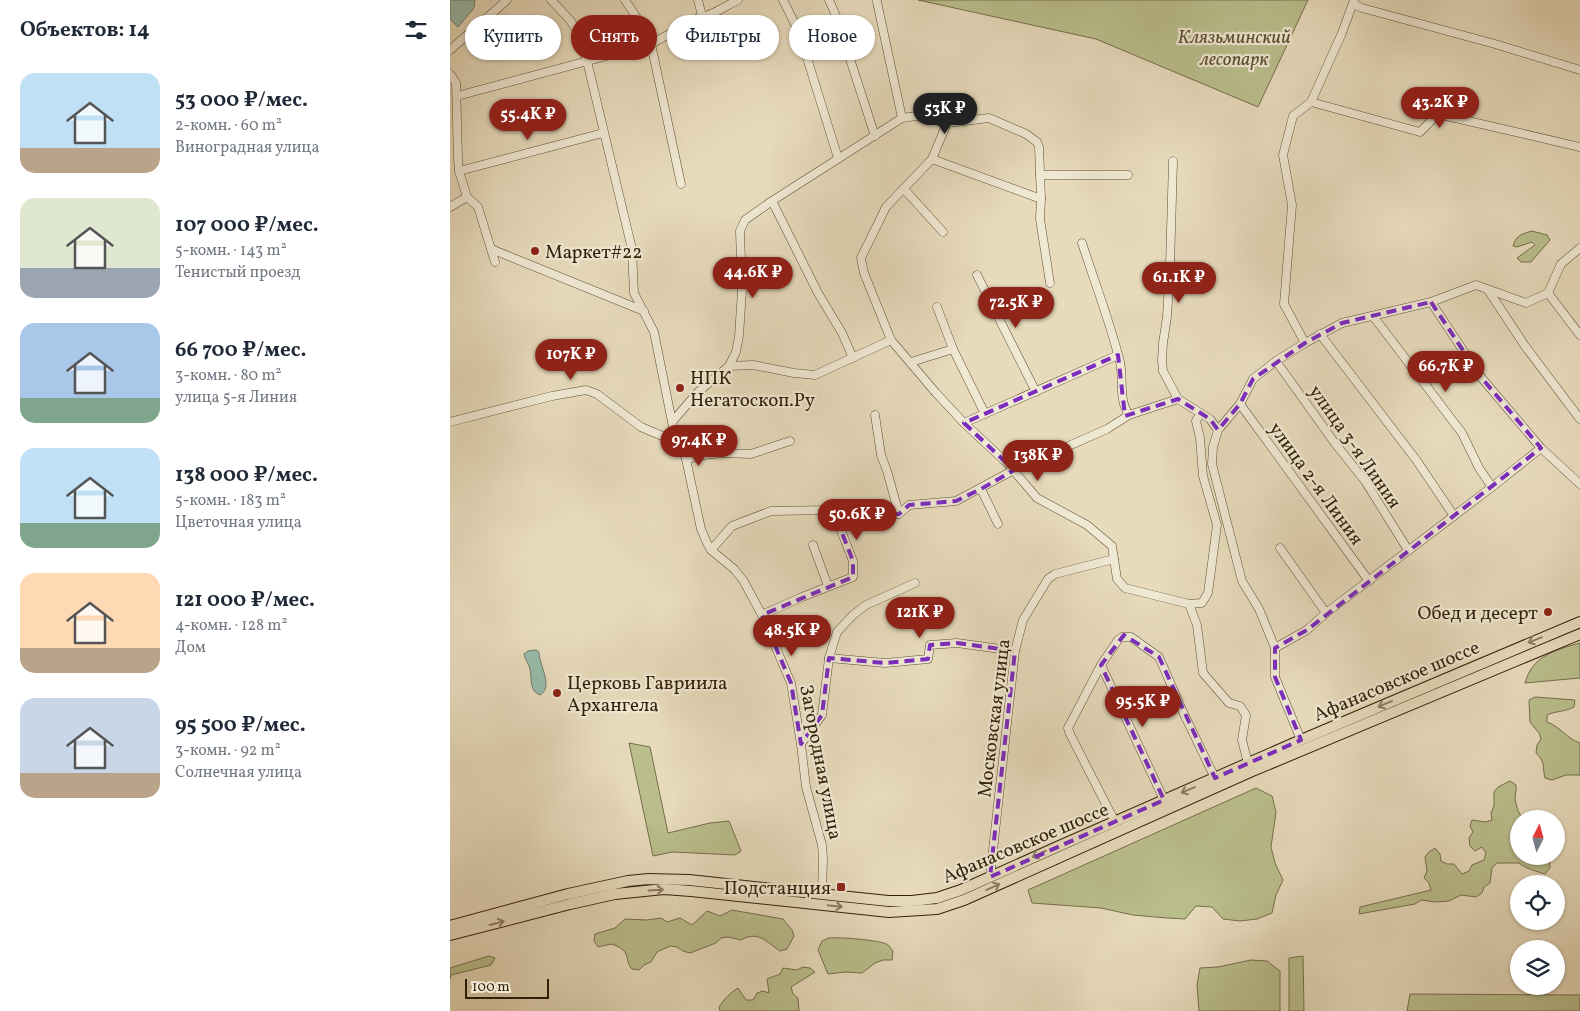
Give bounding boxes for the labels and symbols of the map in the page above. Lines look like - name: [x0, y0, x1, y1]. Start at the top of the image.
- park label: Клязьминский лесопарк: [1177, 25, 1291, 73]
- pin: 43.2K ₽: [1394, 86, 1486, 129]
- pin: 53K ₽: [910, 92, 980, 135]
- pin: 55.4K ₽: [482, 98, 574, 141]
- place label: Маркет#22: [545, 240, 642, 266]
- marker: Маркет#22: [529, 245, 541, 257]
- pin: 44.6K ₽: [707, 256, 799, 299]
- pin: 61.1K ₽: [1133, 262, 1225, 304]
- pin: 72.5K ₽: [970, 286, 1062, 329]
- pin: 107K ₽: [530, 338, 612, 381]
- pin: 66.7K ₽: [1400, 350, 1492, 393]
- place label: НПК Негатоскоп.Ру: [690, 366, 815, 414]
- street label: улица 3-я Линия: [1302, 380, 1407, 514]
- marker: НПК Негатоскоп.Ру: [674, 382, 686, 394]
- street label: улица 2-я Линия: [1262, 417, 1369, 551]
- pin: 97.4K ₽: [653, 424, 745, 467]
- pin: 138K ₽: [997, 440, 1079, 482]
- pin: 50.6K ₽: [811, 498, 903, 541]
- pin: 121K ₽: [879, 596, 961, 639]
- place label: Обед и десерт: [1418, 601, 1538, 627]
- marker: Обед и десерт: [1542, 606, 1554, 618]
- pin: 48.5K ₽: [746, 614, 838, 657]
- street label: Афанасовское шоссе: [1310, 635, 1484, 729]
- one-way arrow: [1528, 636, 1543, 646]
- street label: Московская улица: [972, 637, 1018, 799]
- place label: Церковь Гавриила Архангела: [567, 671, 727, 719]
- street label: Загородная улица: [792, 683, 848, 842]
- pin: 95.5K ₽: [1097, 686, 1189, 728]
- marker: Церковь Гавриила Архангела: [551, 687, 563, 699]
- one-way arrow: [1378, 699, 1393, 709]
- one-way arrow: [1181, 785, 1196, 795]
- street label: Афанасовское шоссе: [939, 797, 1113, 891]
- north arrow: [1510, 810, 1565, 865]
- one-way arrow: [1032, 850, 1047, 860]
- place label: Подстанция: [724, 876, 831, 902]
- marker: Подстанция: [835, 881, 847, 893]
- one-way arrow: [985, 881, 1000, 891]
- one-way arrow: [648, 885, 664, 894]
- one-way arrow: [827, 901, 843, 911]
- one-way arrow: [489, 918, 505, 927]
- scale bar: [465, 976, 549, 999]

